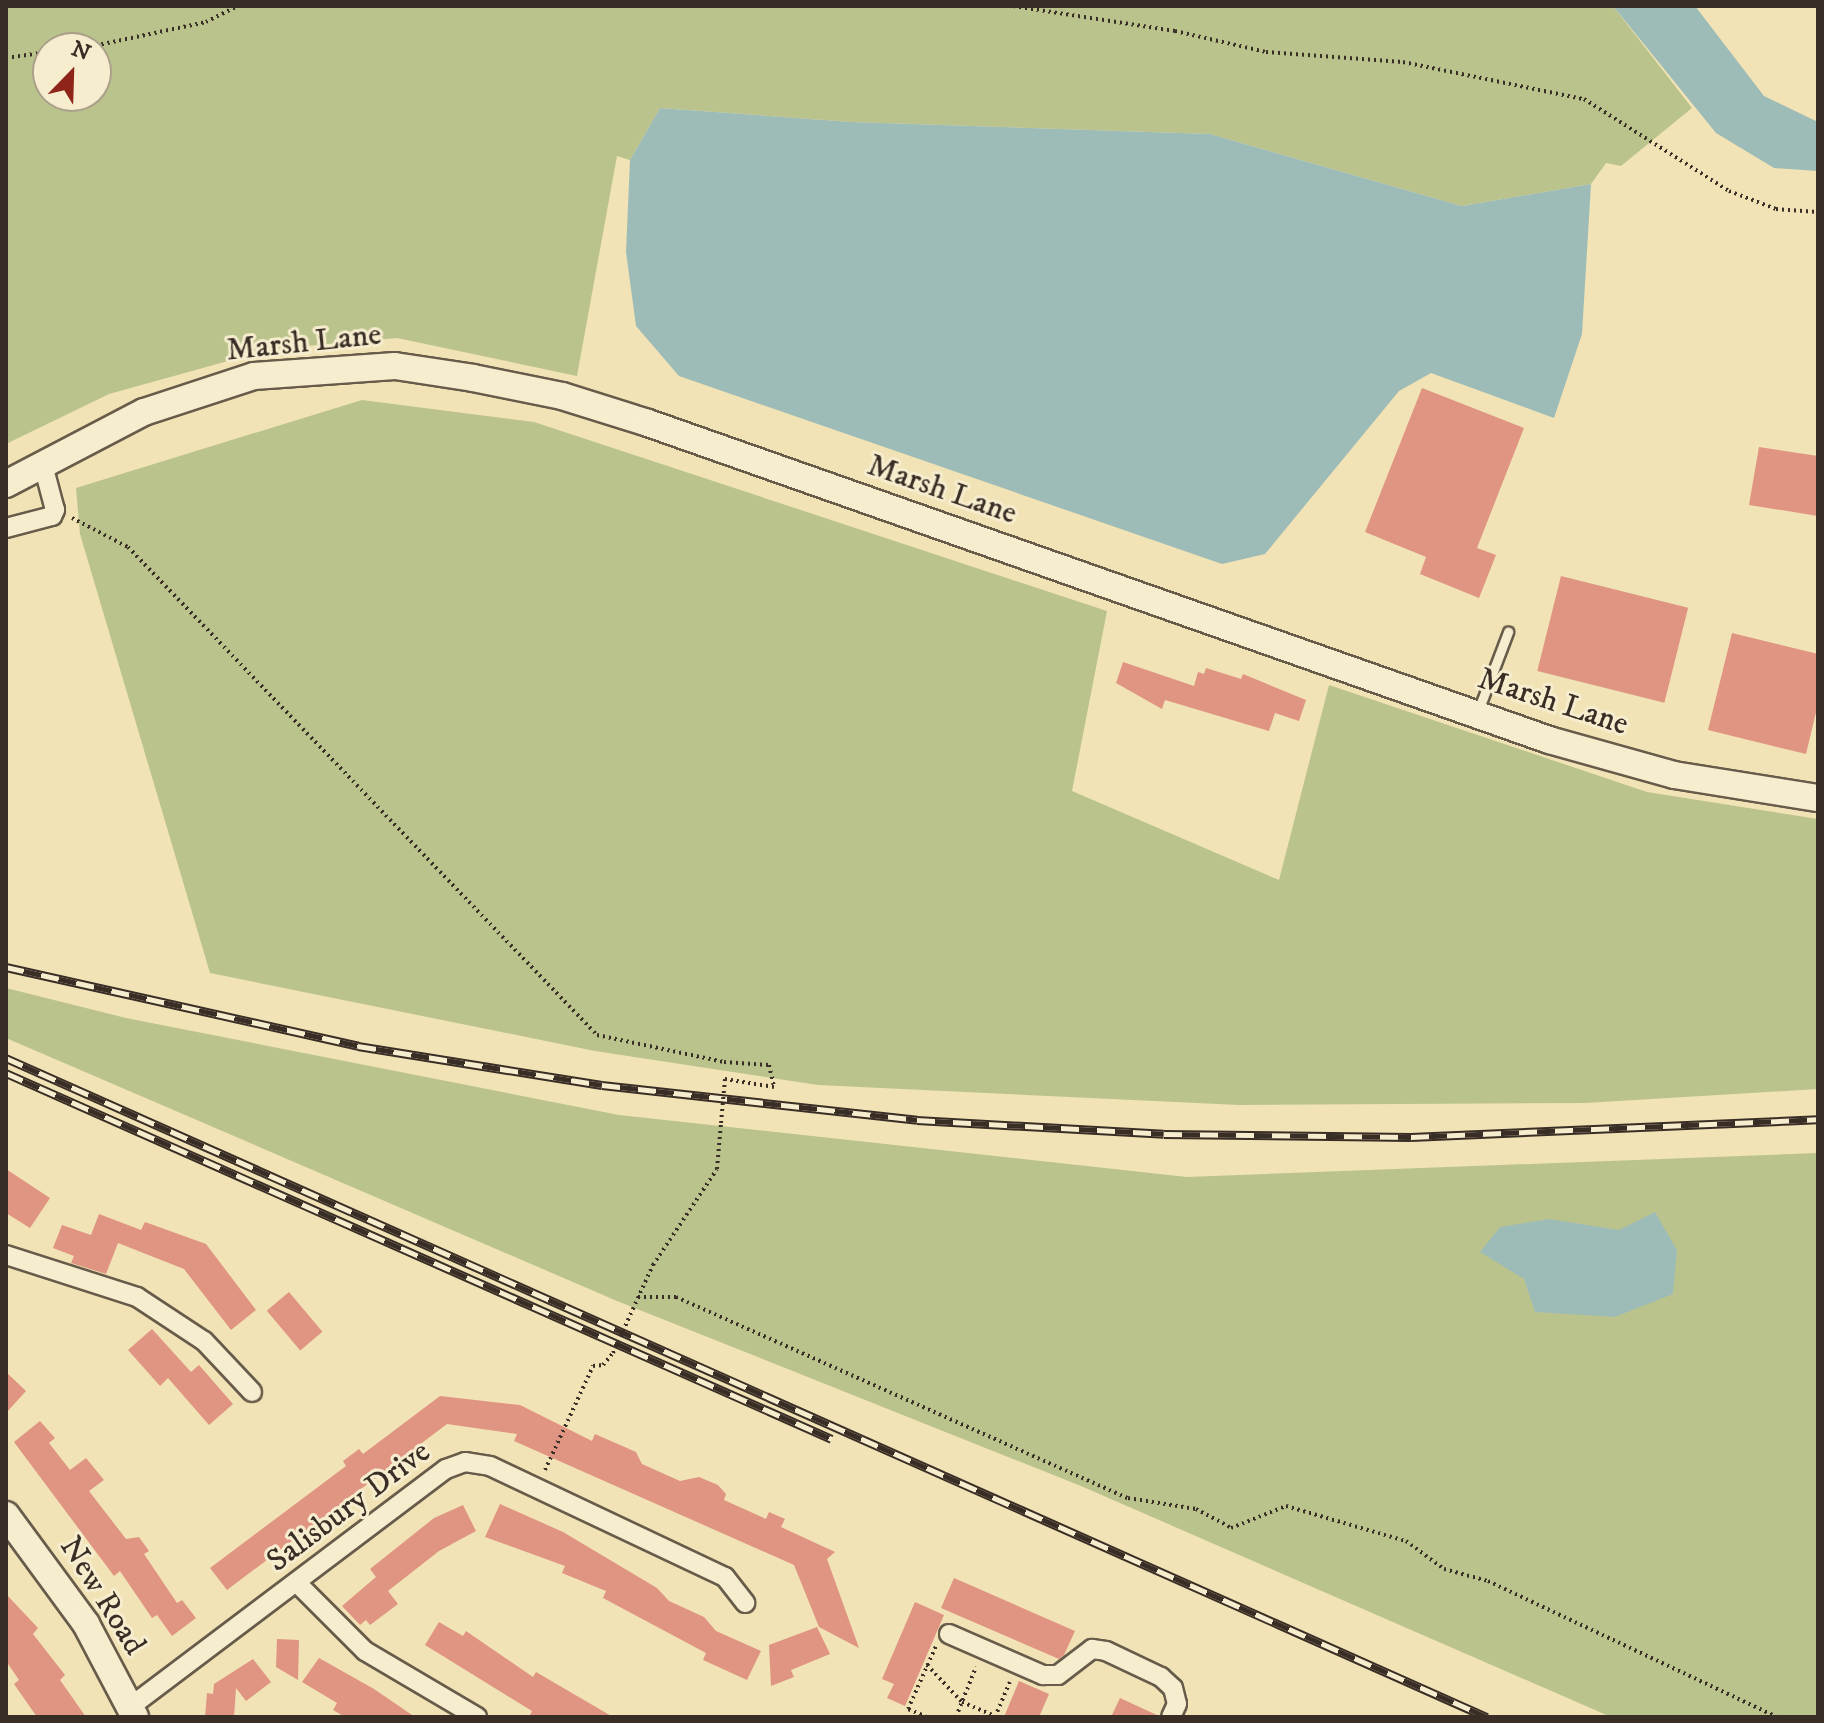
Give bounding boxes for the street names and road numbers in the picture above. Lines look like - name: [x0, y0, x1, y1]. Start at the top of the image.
- street label: Marsh Lane: [225, 316, 383, 370]
- street label: Marsh Lane: [862, 447, 1022, 533]
- street label: Marsh Lane: [1473, 660, 1633, 744]
- street label: Salisbury Drive: [260, 1433, 438, 1581]
- street label: New Road: [51, 1530, 153, 1662]

